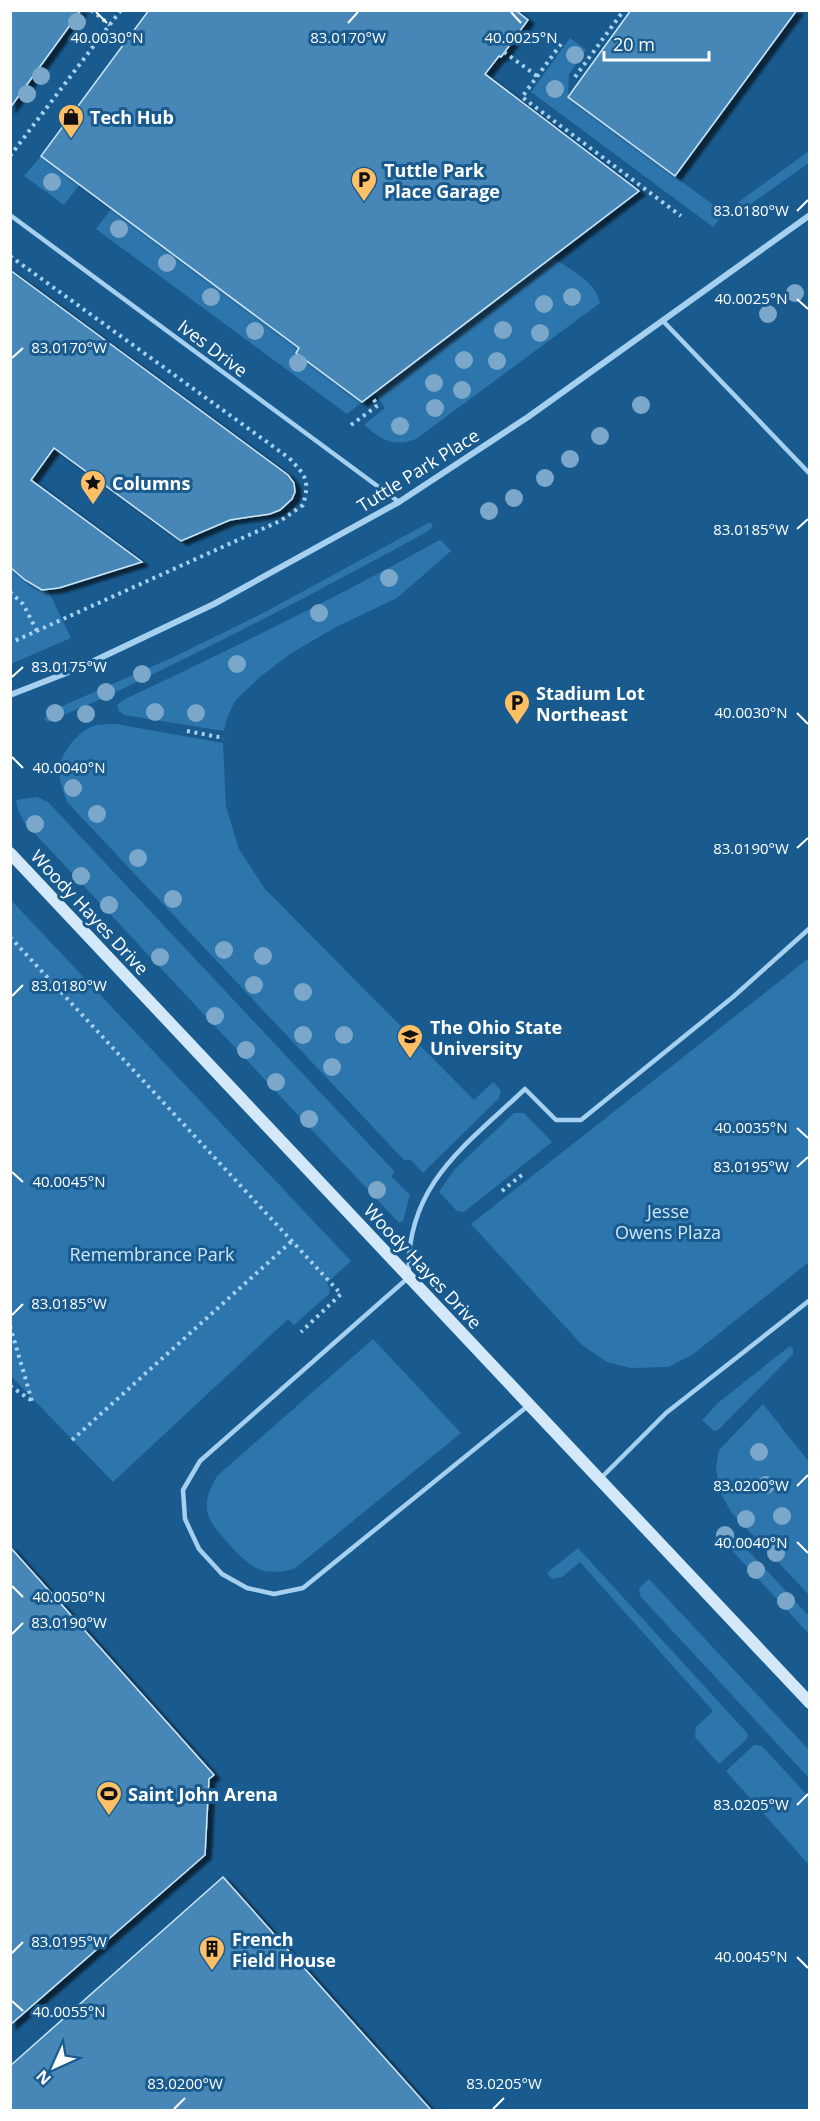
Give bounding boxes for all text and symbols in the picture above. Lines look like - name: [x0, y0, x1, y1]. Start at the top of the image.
- scale bar: [604, 24, 709, 62]
- text: 40.0030°N: [70, 27, 144, 47]
- text: 83.0170°W: [310, 27, 386, 47]
- text: 40.0025°N: [484, 27, 558, 47]
- text: 20 m: [613, 32, 655, 56]
- shop icon: Tech Hub: [56, 102, 86, 140]
- place label: Tech Hub: [90, 105, 174, 129]
- place label: Tuttle Park Place Garage: [384, 158, 500, 203]
- parking icon: Tuttle Park Place Garage: [349, 165, 379, 203]
- text: 83.0180°W: [713, 200, 789, 220]
- text: 40.0025°N: [714, 288, 788, 308]
- street label: Ives Drive: [173, 314, 253, 382]
- text: 83.0170°W: [31, 337, 107, 357]
- street label: Tuttle Park Place: [352, 423, 484, 517]
- place icon: Columns: [78, 468, 108, 506]
- place label: Columns: [112, 471, 190, 495]
- text: 83.0185°W: [713, 519, 789, 539]
- text: 83.0175°W: [31, 656, 107, 676]
- place label: Stadium Lot Northeast: [536, 681, 645, 726]
- parking icon: Stadium Lot Northeast: [502, 688, 532, 726]
- text: 40.0030°N: [714, 702, 788, 722]
- text: 40.0040°N: [32, 757, 106, 777]
- text: 83.0190°W: [713, 838, 789, 858]
- street label: Woody Hayes Drive: [26, 844, 154, 980]
- text: 83.0180°W: [31, 975, 107, 995]
- place label: The Ohio State University: [430, 1015, 562, 1060]
- school or university icon: The Ohio State University: [395, 1022, 425, 1060]
- text: 40.0035°N: [714, 1117, 788, 1137]
- text: 83.0195°W: [713, 1156, 789, 1176]
- text: 40.0045°N: [32, 1171, 106, 1191]
- street label: Woody Hayes Drive: [359, 1198, 487, 1334]
- park label: Jesse Owens Plaza: [615, 1199, 721, 1244]
- park label: Remembrance Park: [69, 1242, 235, 1266]
- text: 83.0185°W: [31, 1293, 107, 1313]
- text: 83.0200°W: [713, 1475, 789, 1495]
- text: 40.0040°N: [714, 1532, 788, 1552]
- text: 40.0050°N: [32, 1586, 106, 1606]
- text: 83.0190°W: [31, 1612, 107, 1632]
- sports icon: Saint John Arena: [94, 1779, 124, 1817]
- place label: Saint John Arena: [128, 1782, 278, 1806]
- text: 83.0205°W: [713, 1794, 789, 1814]
- place label: French Field House: [232, 1927, 336, 1972]
- text: 83.0195°W: [31, 1931, 107, 1951]
- building icon: French Field House: [197, 1934, 227, 1972]
- text: 40.0045°N: [714, 1946, 788, 1966]
- text: 40.0055°N: [32, 2001, 106, 2021]
- north arrow: [24, 2037, 84, 2097]
- text: N: [31, 2065, 56, 2090]
- text: 83.0200°W: [147, 2073, 223, 2093]
- text: 83.0205°W: [466, 2073, 542, 2093]

